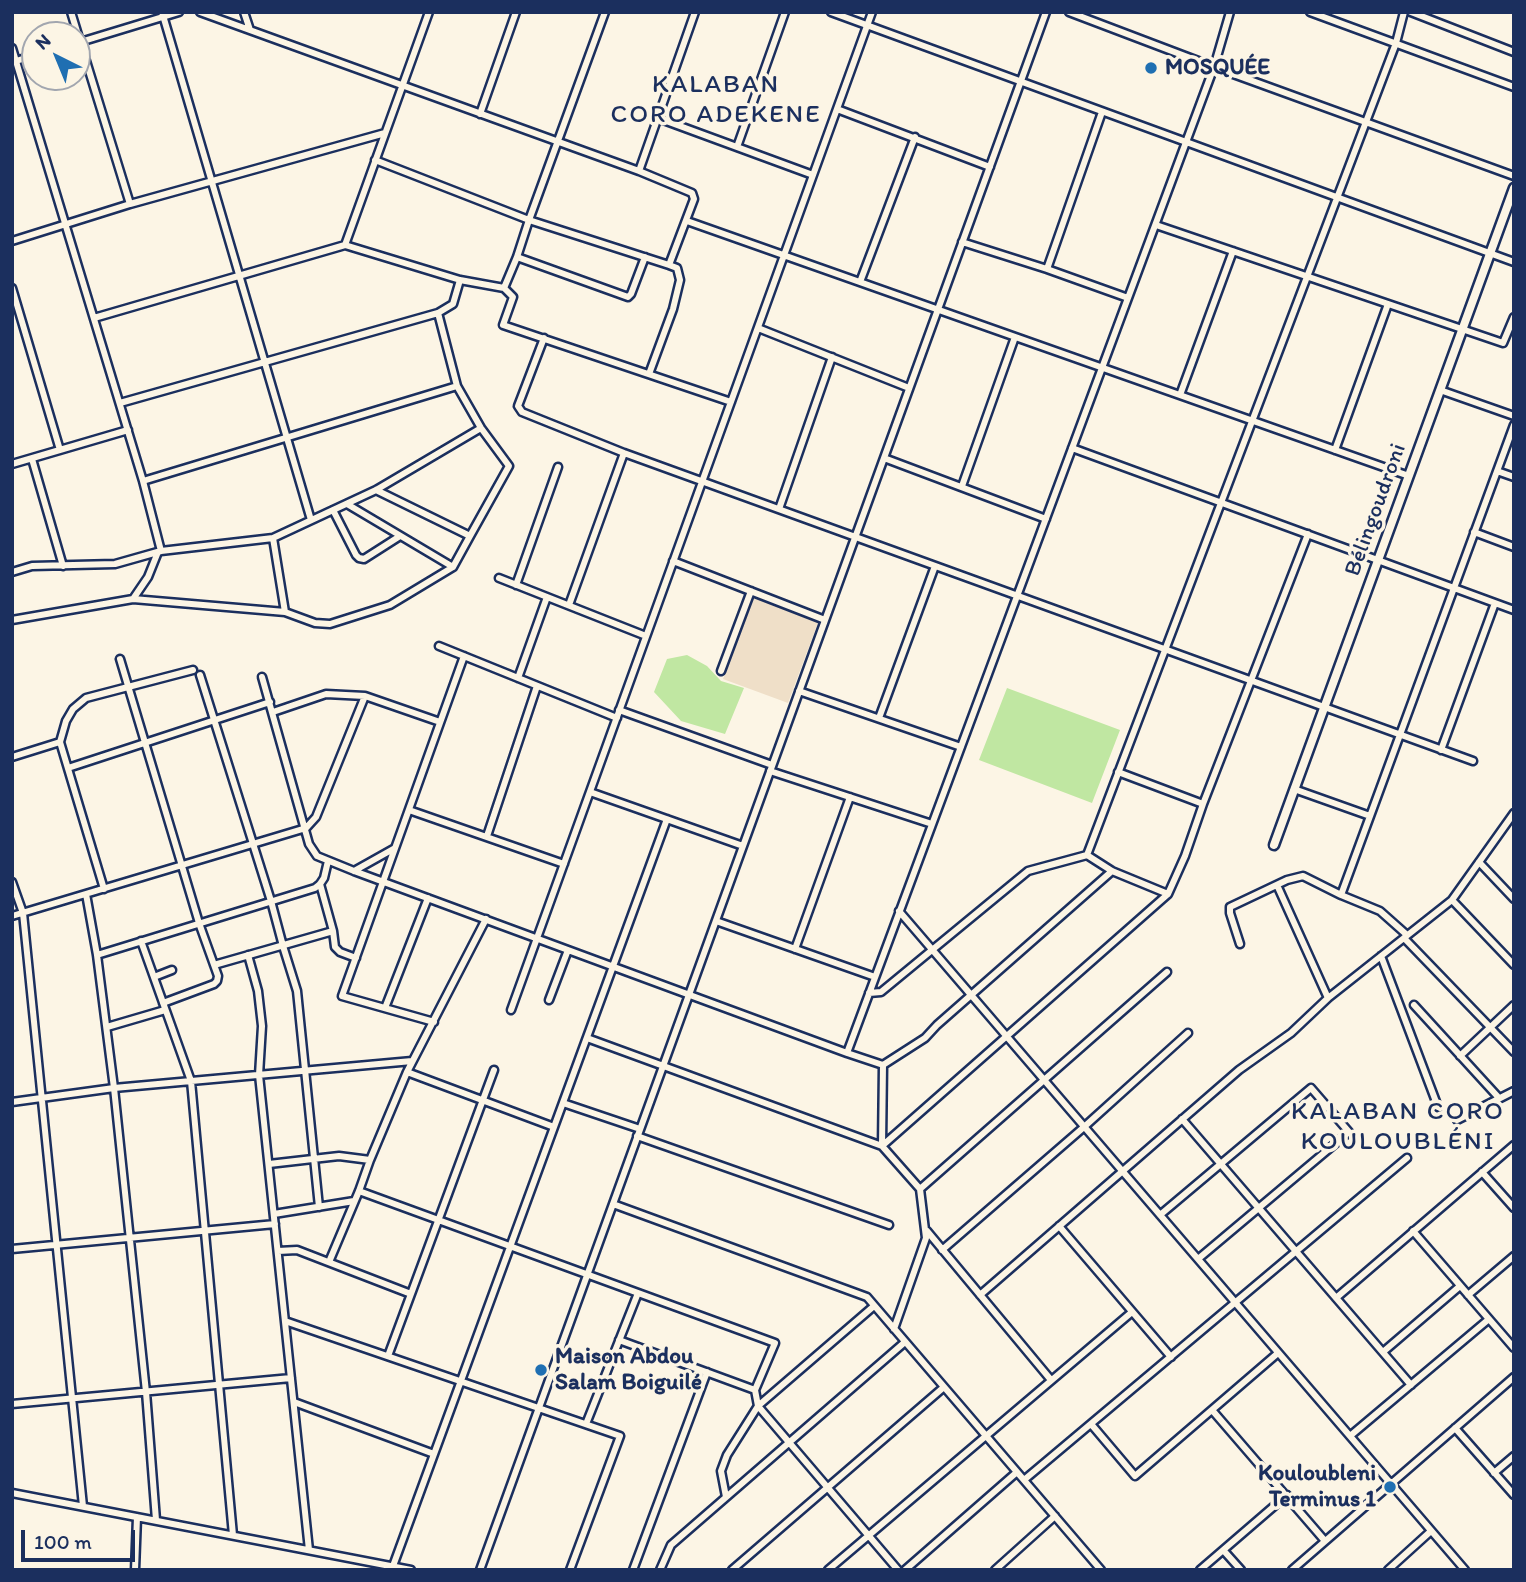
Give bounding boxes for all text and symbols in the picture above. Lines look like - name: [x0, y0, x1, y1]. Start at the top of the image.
- north arrow: [21, 21, 91, 91]
- text: N: [30, 29, 55, 55]
- place label: MOSQUÉE: [1165, 54, 1270, 82]
- marker: MOSQUÉE: [1143, 60, 1159, 76]
- district label: KALABAN CORO ADEKENE: [612, 69, 820, 130]
- street label: Bélingoudroni: [1339, 440, 1413, 580]
- district label: KALABAN CORO KOULOUBLÉNI: [1292, 1096, 1504, 1158]
- place label: Maison Abdou Salam Boiguilé: [555, 1343, 702, 1397]
- marker: Maison Abdou Salam Boiguilé: [533, 1362, 549, 1378]
- place label: Kouloubleni Terminus 1: [1258, 1460, 1376, 1514]
- marker: Kouloubleni Terminus 1: [1382, 1479, 1398, 1495]
- scale bar: [24, 1516, 138, 1560]
- text: 100 m: [34, 1529, 92, 1554]

